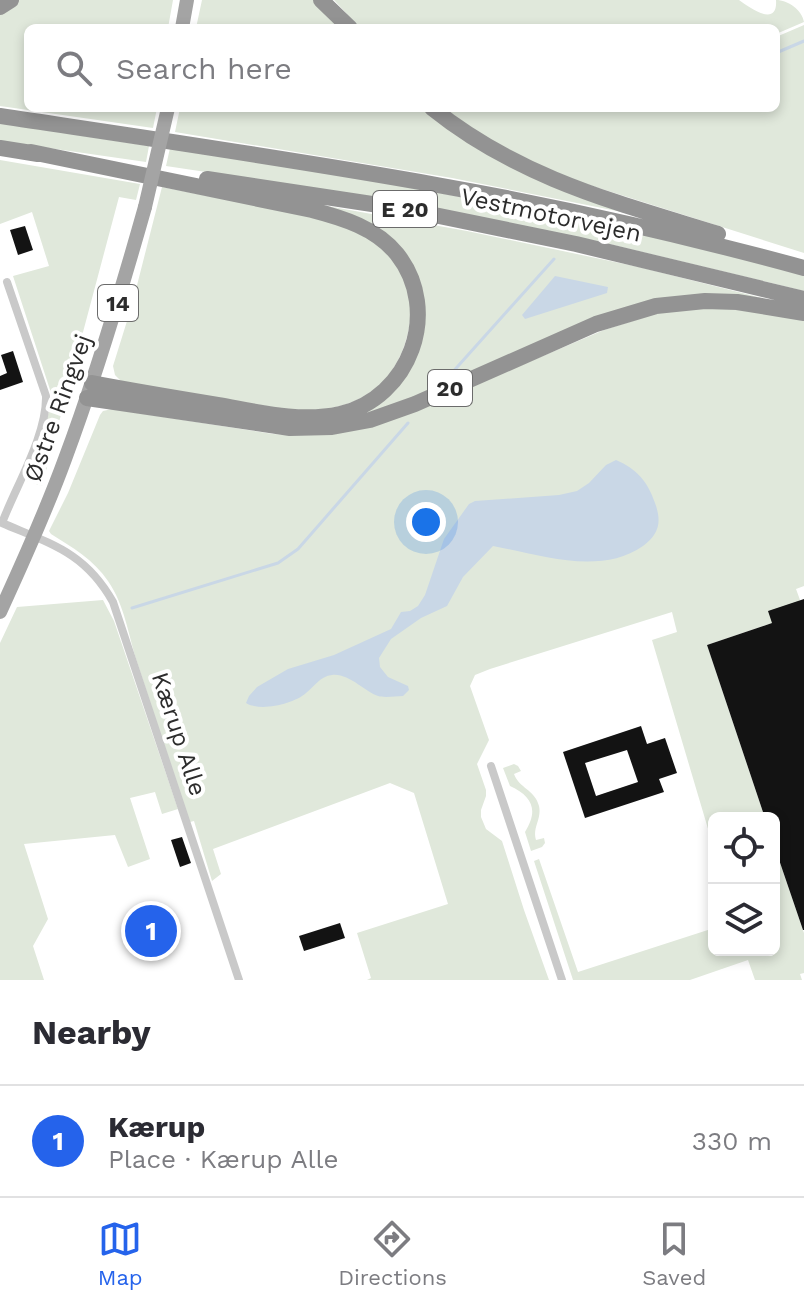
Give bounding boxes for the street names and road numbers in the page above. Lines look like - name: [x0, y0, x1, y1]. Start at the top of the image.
- street label: Vestmotorvejen: [458, 182, 644, 248]
- road number: E 20: [373, 191, 437, 227]
- road number: 14: [98, 285, 138, 321]
- street label: Østre Ringvej: [18, 331, 98, 485]
- road number: 20: [428, 370, 472, 406]
- street label: Kærup Alle: [146, 669, 212, 799]

